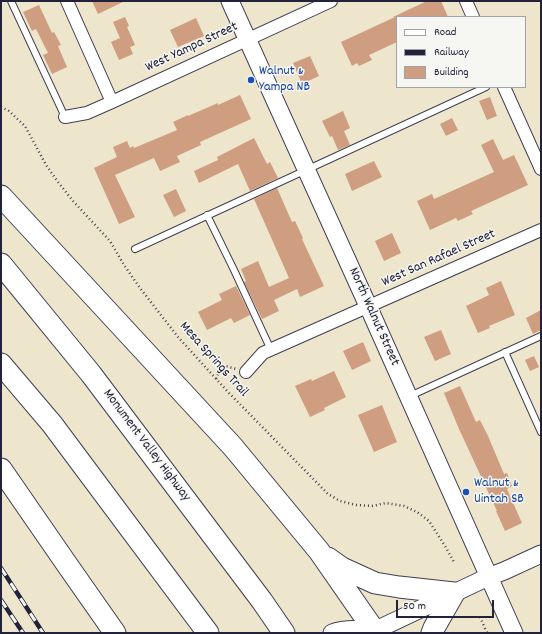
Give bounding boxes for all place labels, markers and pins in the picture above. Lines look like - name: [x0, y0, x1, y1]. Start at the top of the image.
- place label: Walnut & Yampa NB: [259, 64, 310, 96]
- marker: Walnut & Yampa NB: [246, 75, 256, 85]
- place label: Walnut & Uintah SB: [474, 476, 524, 508]
- marker: Walnut & Uintah SB: [461, 487, 471, 497]

